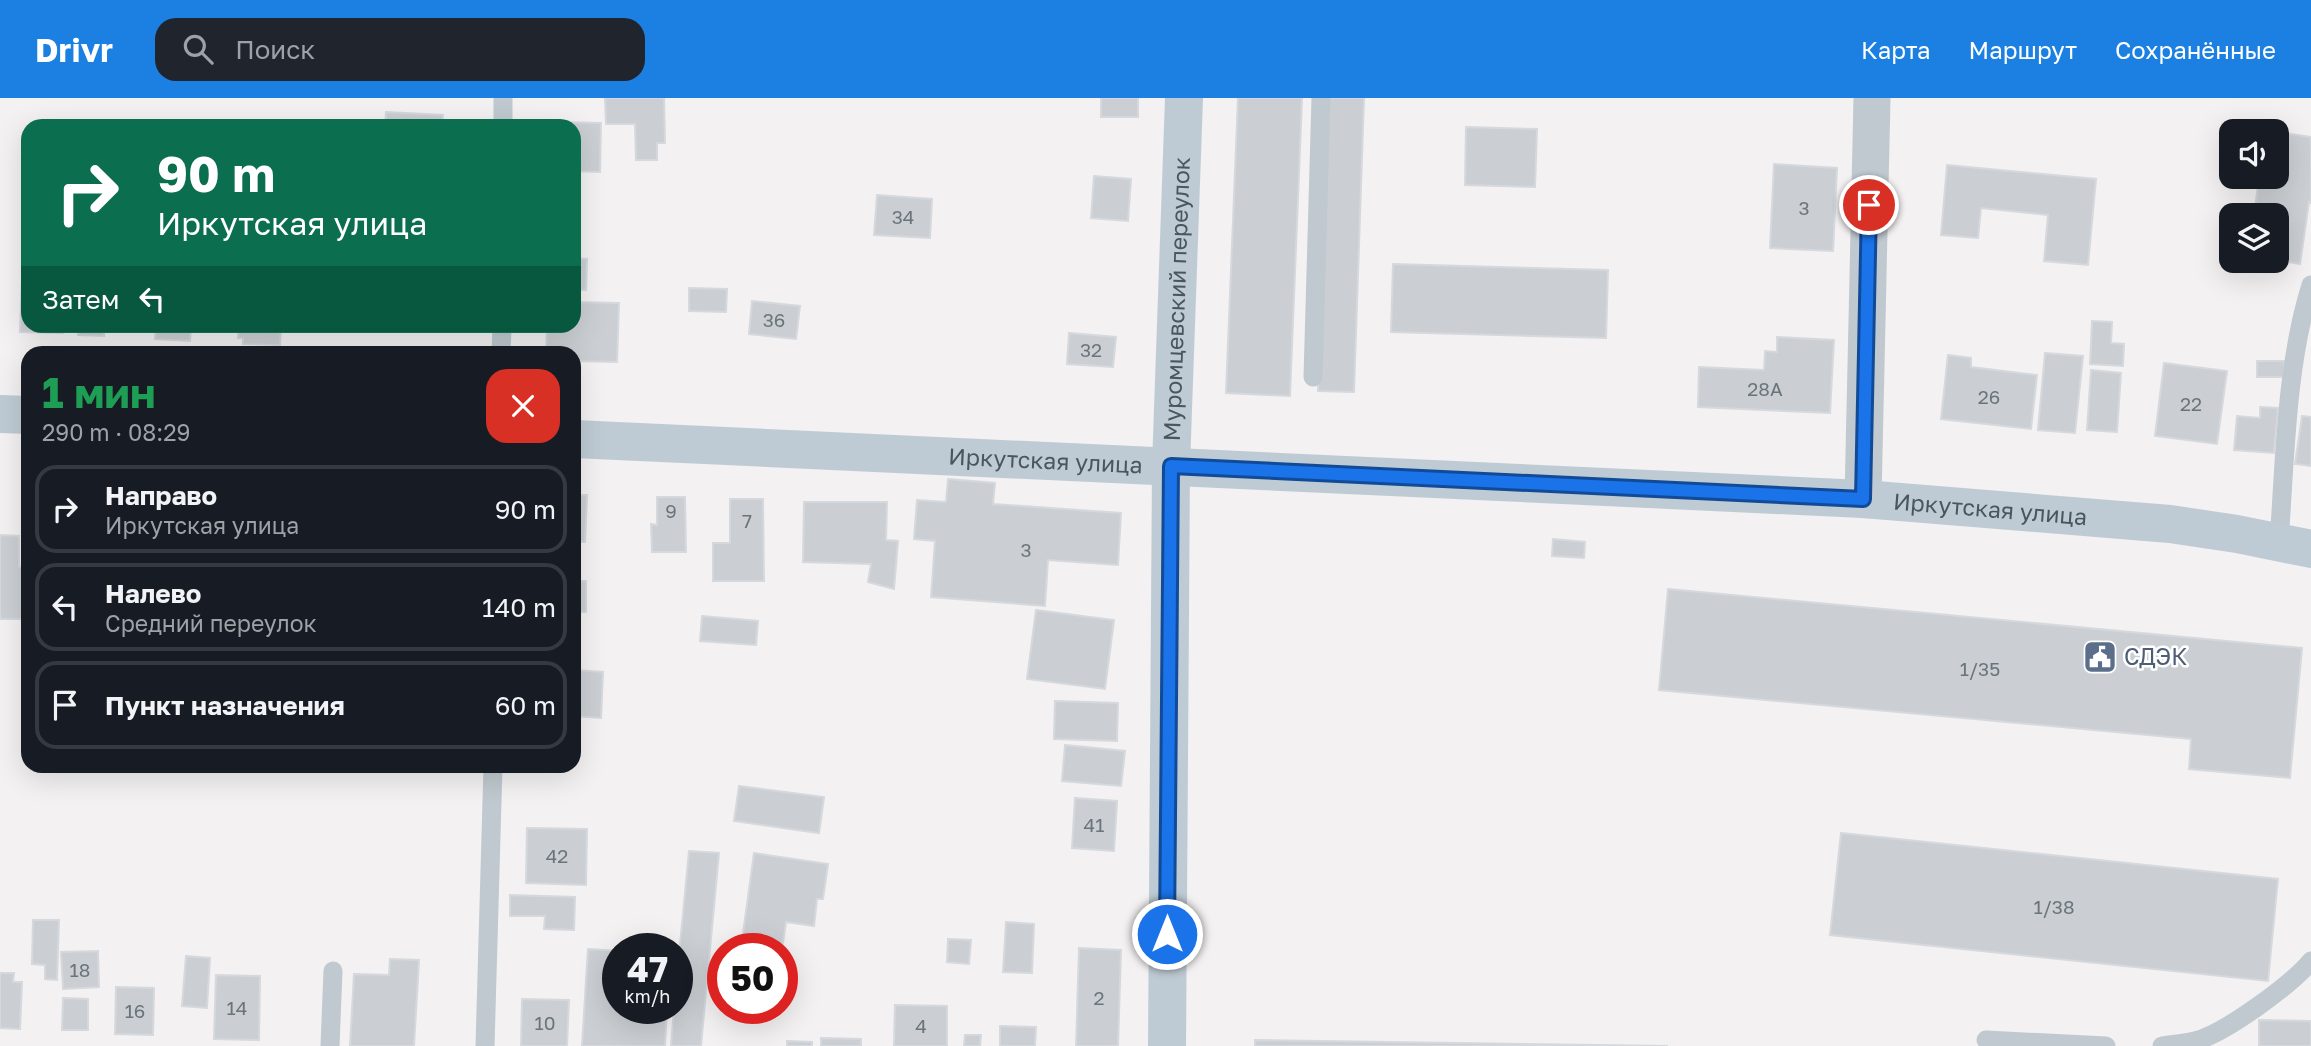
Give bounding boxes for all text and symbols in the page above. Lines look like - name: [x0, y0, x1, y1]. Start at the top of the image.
- search box: [155, 18, 645, 81]
- text: Drivr: [35, 30, 113, 69]
- icon: search: [179, 30, 217, 68]
- text: Поиск: [235, 34, 315, 65]
- text: Карта: [1861, 35, 1931, 64]
- text: Маршрут: [1969, 35, 2077, 64]
- text: Сохранённые: [2115, 35, 2276, 64]
- map controls: [2219, 119, 2289, 273]
- button: sound: [2219, 119, 2289, 189]
- text: 90 m: [157, 144, 275, 203]
- icon: right: [42, 147, 133, 238]
- street label: Муромцевский переулок: [1157, 156, 1195, 442]
- pin: [1839, 175, 1899, 235]
- icon: arrive: [1850, 186, 1888, 224]
- house number: 3: [1798, 196, 1810, 219]
- button: layers: [2219, 203, 2289, 273]
- text: Иркутская улица: [157, 204, 427, 242]
- house number: 34: [892, 205, 914, 228]
- icon: left: [133, 280, 171, 318]
- text: Затем: [42, 284, 119, 315]
- house number: 36: [763, 308, 785, 331]
- house number: 32: [1080, 338, 1102, 361]
- text: 1 мин: [42, 367, 156, 417]
- button: close: [486, 369, 560, 443]
- house number: 28А: [1747, 377, 1783, 400]
- house number: 26: [1978, 385, 2000, 408]
- house number: 22: [2180, 392, 2202, 415]
- text: 290 m · 08:29: [42, 418, 190, 446]
- street label: Иркутская улица: [948, 441, 1143, 478]
- text: Направо: [105, 480, 217, 511]
- street label: Иркутская улица: [1892, 487, 2088, 530]
- icon: right: [46, 490, 84, 528]
- text: 90 m: [495, 494, 556, 525]
- house number: 9: [665, 499, 677, 522]
- house number: 7: [742, 509, 752, 532]
- text: Иркутская улица: [105, 511, 299, 539]
- house number: 3: [1020, 538, 1032, 561]
- text: Налево: [105, 578, 201, 609]
- icon: left: [46, 588, 84, 626]
- text: 140 m: [482, 592, 556, 623]
- text: Средний переулок: [105, 609, 317, 637]
- public building icon: СДЭК: [2081, 638, 2119, 676]
- place label: СДЭК: [2124, 642, 2187, 670]
- house number: 1/35: [1960, 657, 2000, 680]
- icon: arrive: [46, 686, 84, 724]
- text: Пункт назначения: [105, 690, 345, 721]
- text: 60 m: [495, 690, 556, 721]
- house number: 41: [1084, 813, 1104, 836]
- house number: 42: [546, 844, 568, 867]
- house number: 1/38: [2033, 895, 2075, 918]
- position arrow: [1130, 897, 1204, 971]
- speed limit sign: 50: [707, 933, 798, 1024]
- text: 47: [627, 948, 668, 990]
- house number: 18: [70, 958, 90, 981]
- text: km/h: [625, 985, 670, 1007]
- house number: 2: [1093, 986, 1105, 1009]
- house number: 14: [227, 996, 247, 1019]
- house number: 16: [125, 999, 145, 1022]
- house number: 10: [535, 1011, 556, 1034]
- house number: 4: [915, 1014, 927, 1037]

